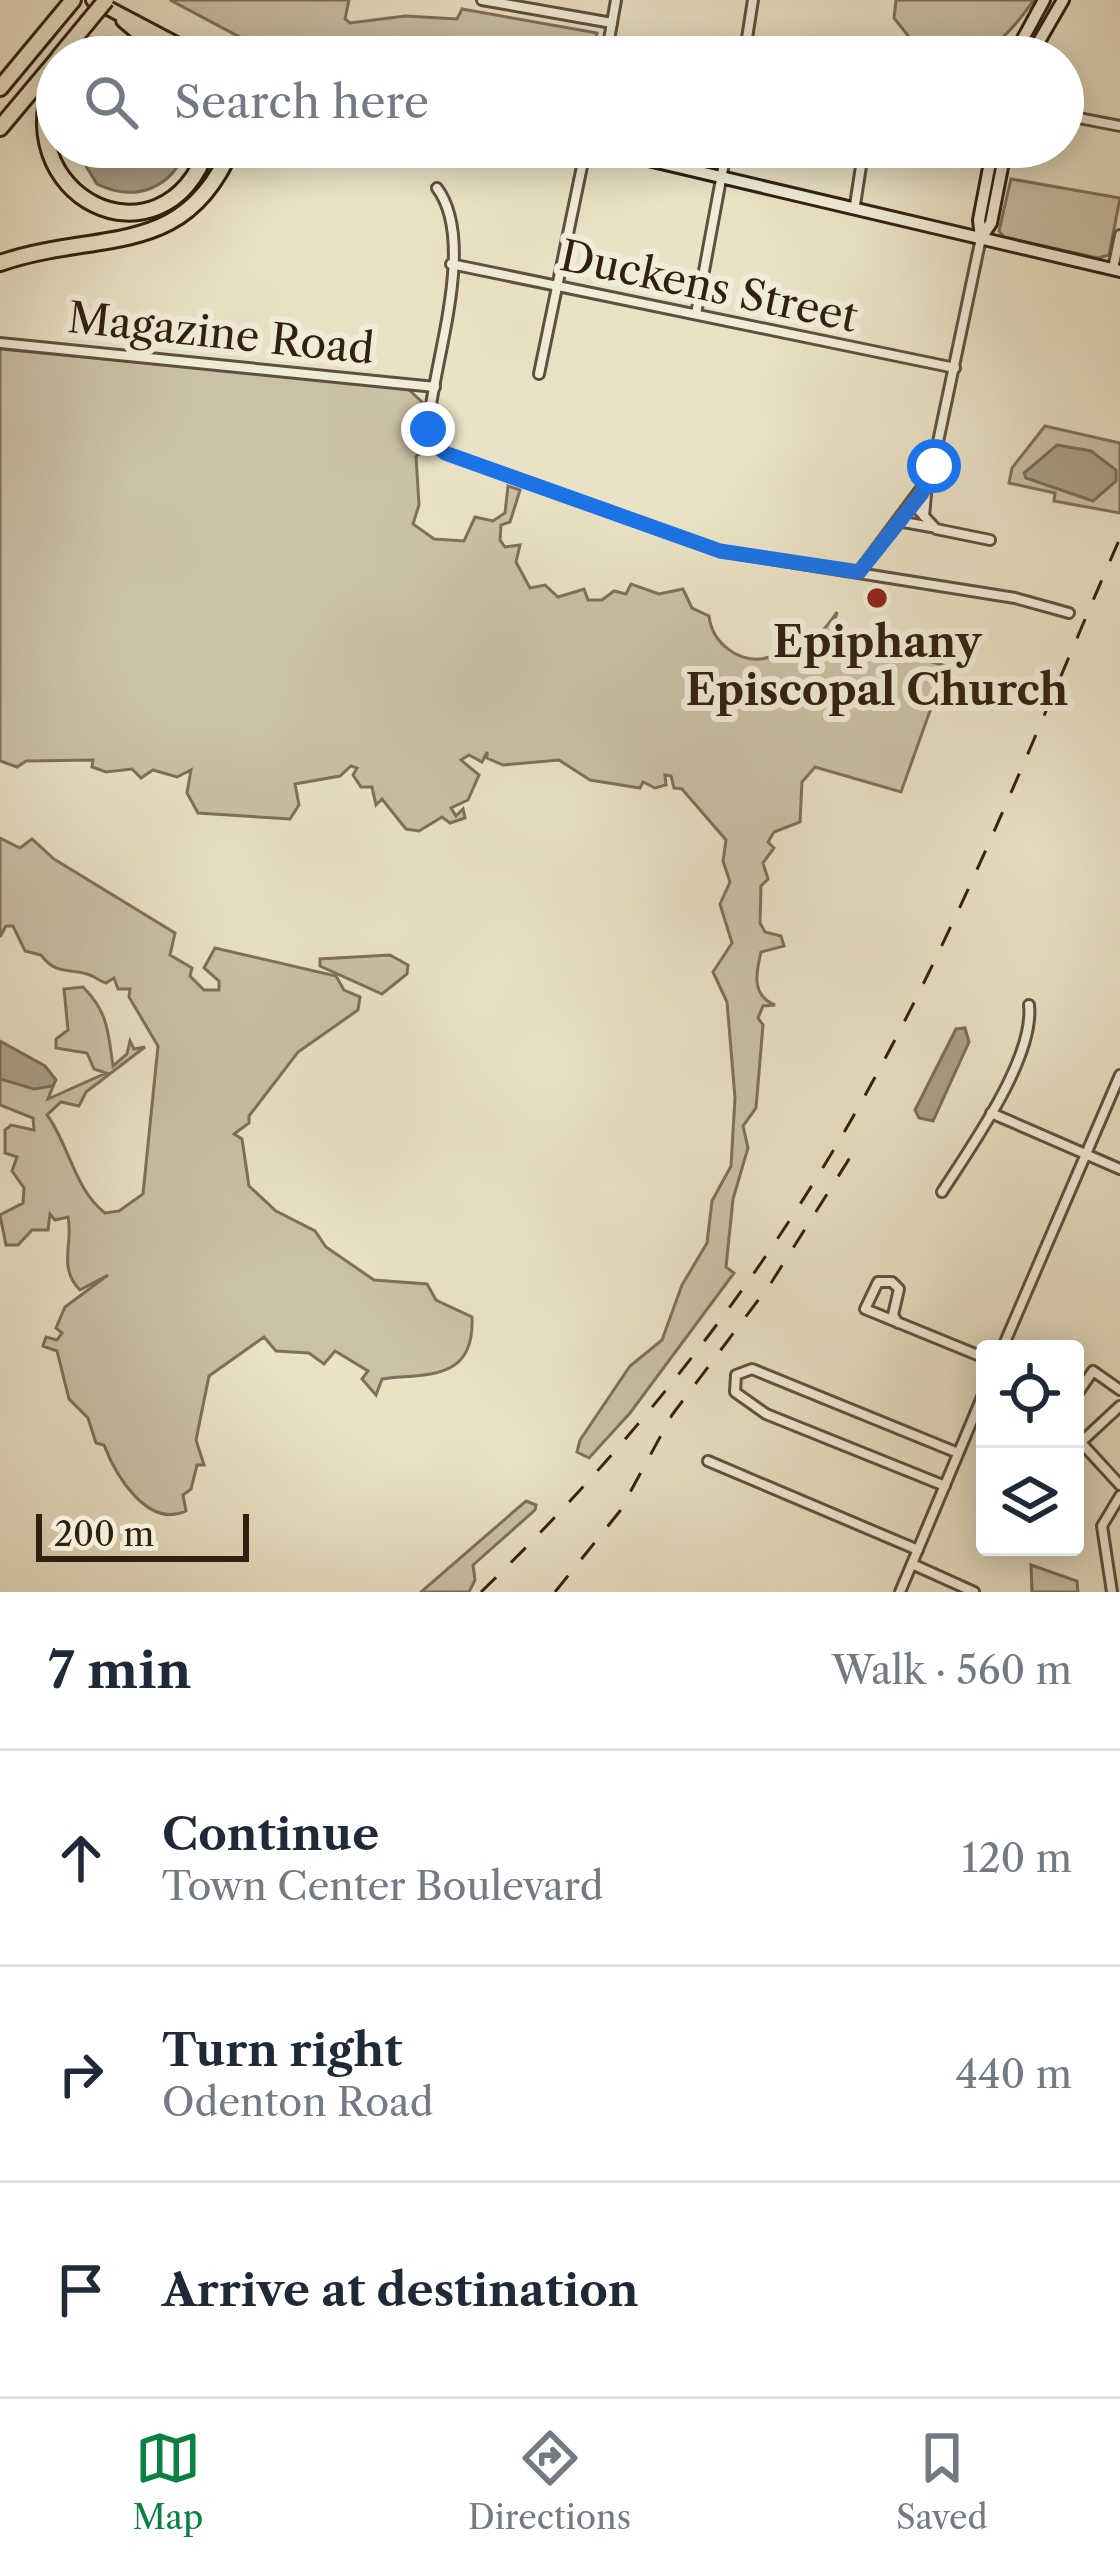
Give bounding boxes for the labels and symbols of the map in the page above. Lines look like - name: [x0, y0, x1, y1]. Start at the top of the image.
- street label: Duckens Street: [555, 229, 863, 343]
- street label: Magazine Road: [65, 291, 377, 375]
- route end: [401, 402, 455, 456]
- route start: [907, 439, 961, 493]
- marker: Epiphany Episcopal Church: [864, 585, 890, 611]
- place label: Epiphany Episcopal Church: [686, 616, 1069, 716]
- scale bar: [36, 1508, 249, 1561]

